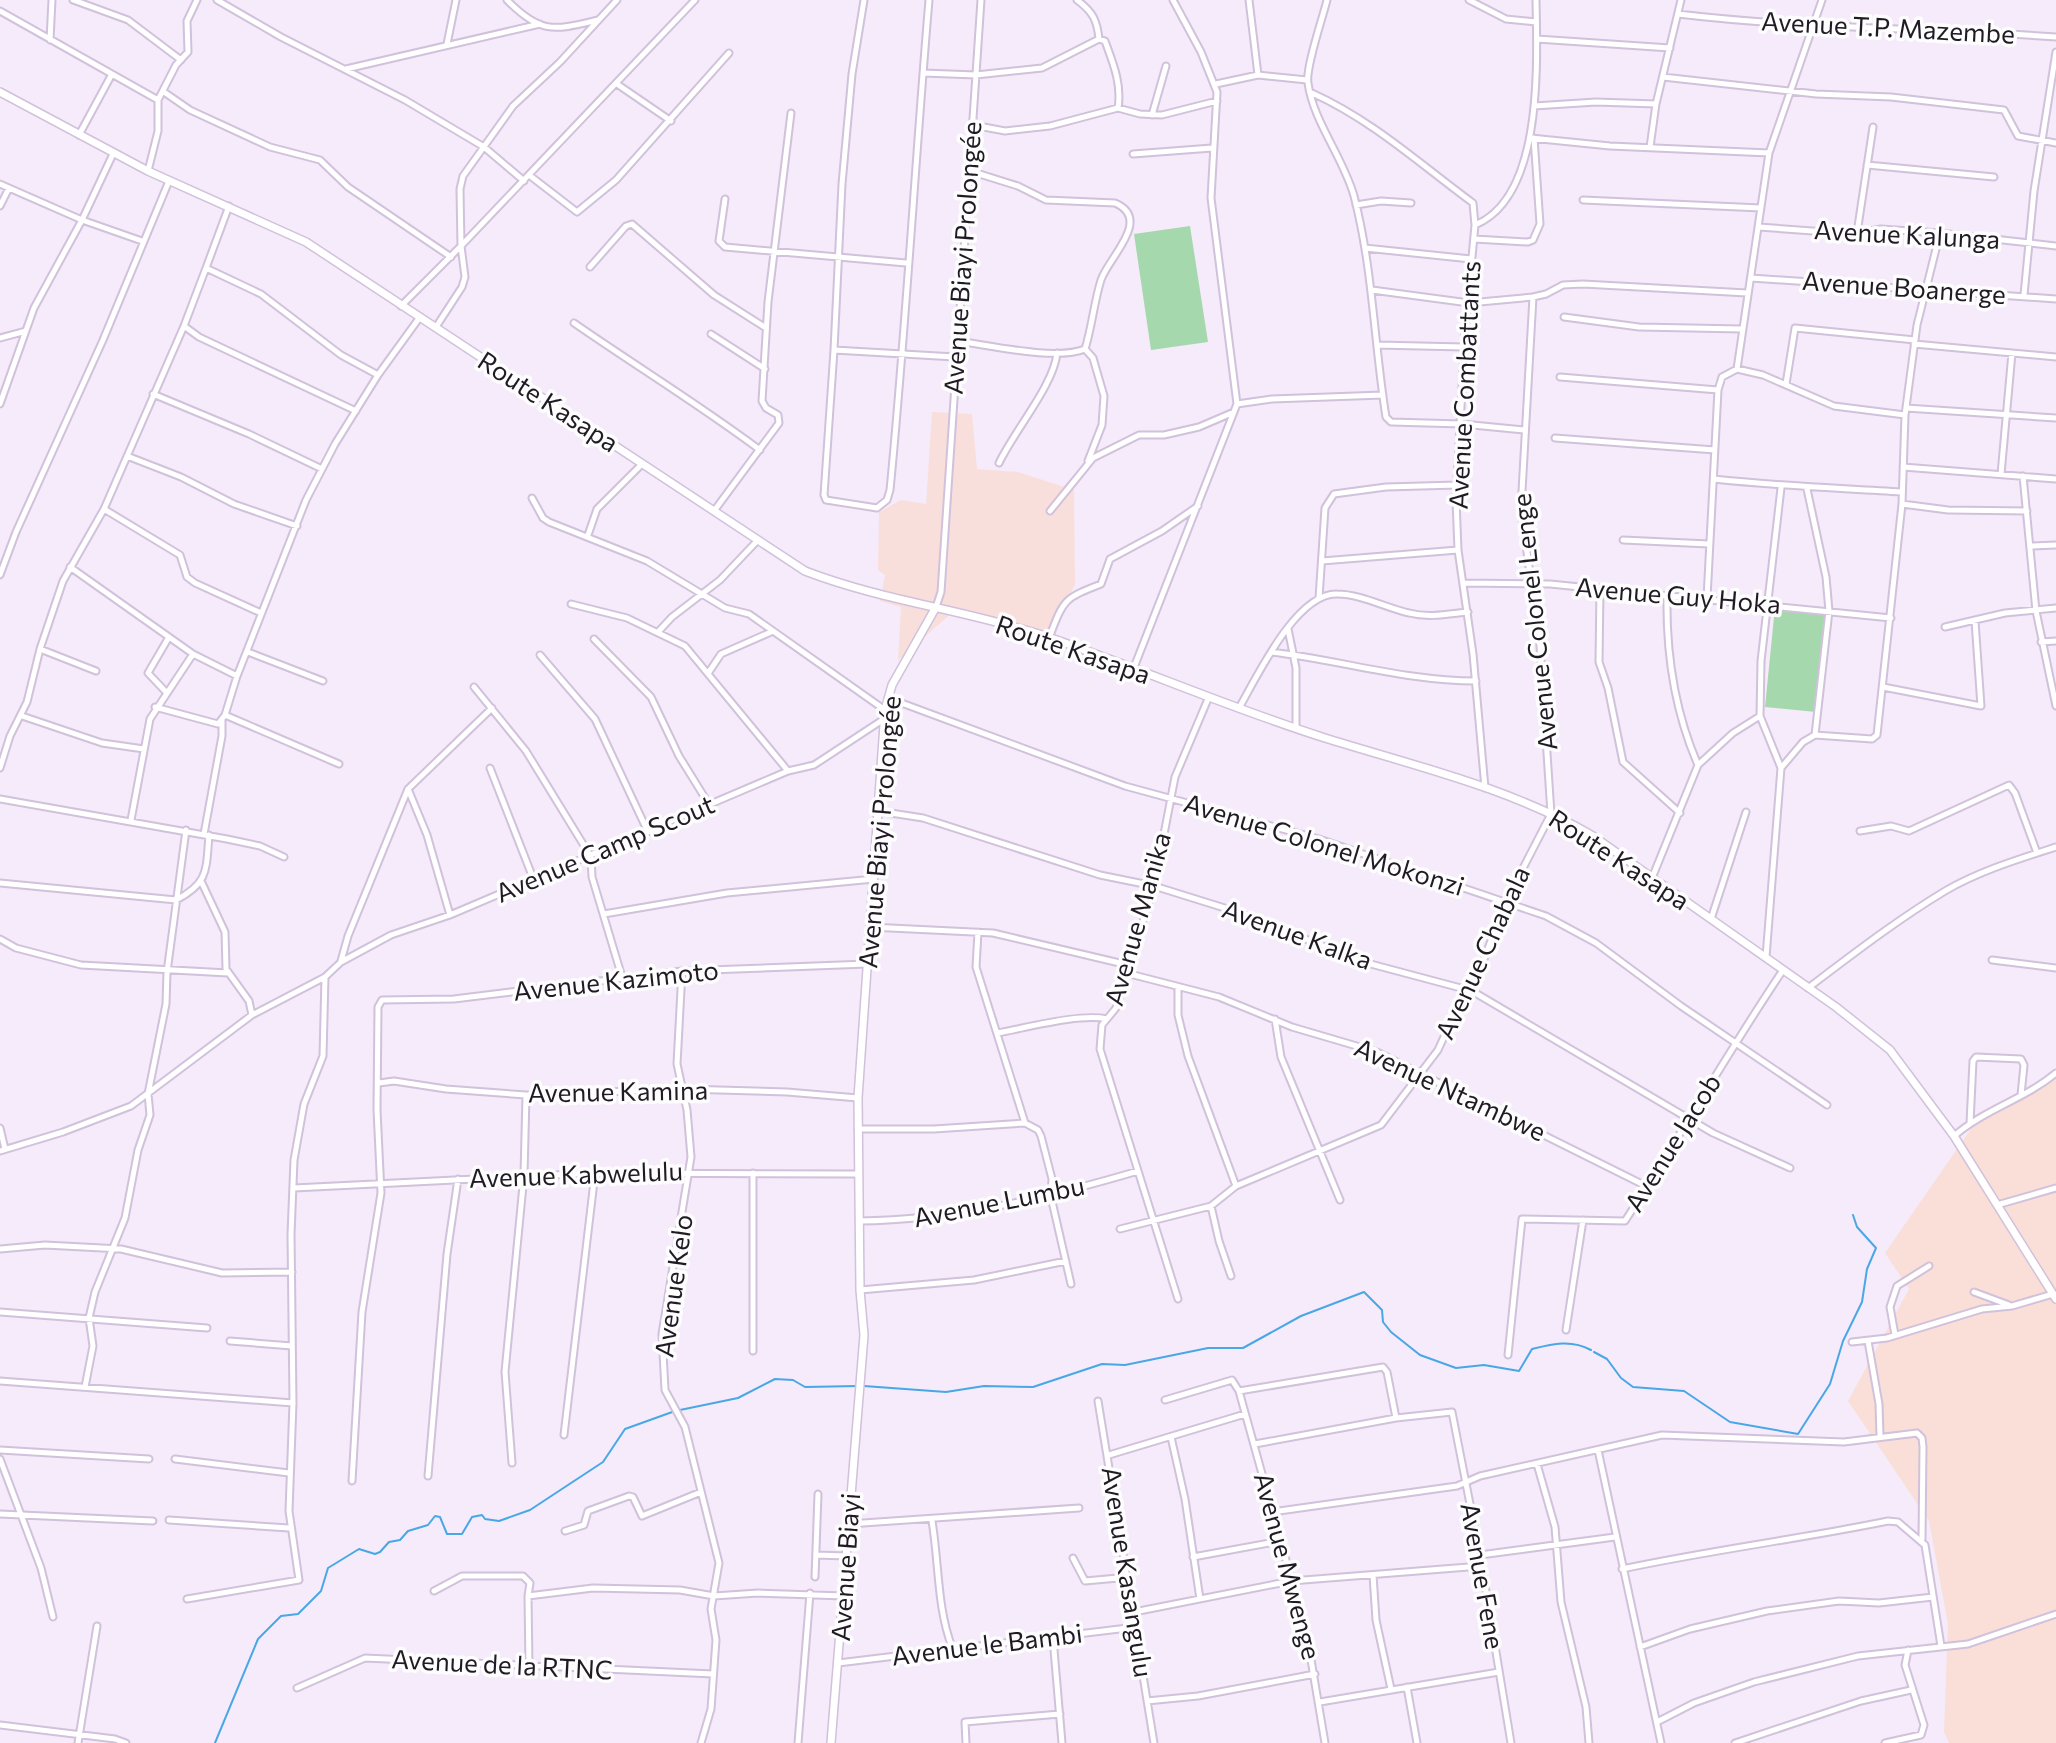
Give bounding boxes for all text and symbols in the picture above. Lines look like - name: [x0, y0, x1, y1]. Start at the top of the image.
- street label: Avenue T.P. Mazembe: [1760, 4, 2016, 49]
- street label: Avenue Biayi Prolongée: [936, 120, 987, 395]
- street label: Avenue Kalunga: [1813, 213, 2001, 254]
- street label: Avenue Combattants: [1442, 260, 1485, 510]
- street label: Avenue Boanerge: [1801, 264, 2007, 309]
- street label: Route Kasapa: [473, 344, 625, 458]
- street label: Avenue Colonel Lenge: [1505, 492, 1562, 752]
- street label: Avenue Guy Hoka: [1574, 570, 1782, 619]
- street label: Route Kasapa: [992, 608, 1155, 689]
- street label: Avenue Biayi Prolongée: [851, 694, 906, 970]
- street label: Avenue Colonel Mokonzi: [1181, 786, 1468, 901]
- street label: Avenue Camp Scout: [490, 787, 719, 908]
- street label: Route Kasapa: [1544, 802, 1696, 916]
- street label: Avenue Manika: [1097, 828, 1176, 1009]
- street label: Avenue Chabala: [1428, 861, 1535, 1044]
- street label: Avenue Kalka: [1218, 892, 1377, 975]
- street label: Avenue Kazimoto: [512, 953, 720, 1006]
- street label: Avenue Ntambwe: [1350, 1031, 1551, 1146]
- street label: Avenue Jacob: [1617, 1068, 1726, 1217]
- street label: Avenue Kamina: [527, 1073, 709, 1108]
- street label: Avenue Kabwelulu: [468, 1154, 683, 1193]
- street label: Avenue Lumbu: [911, 1169, 1087, 1232]
- street label: Avenue Kelo: [647, 1212, 698, 1359]
- street label: Avenue Kasangulu: [1097, 1464, 1160, 1679]
- street label: Avenue Mwenge: [1249, 1469, 1328, 1662]
- street label: Avenue Biayi: [824, 1492, 865, 1642]
- street label: Avenue Fene: [1455, 1500, 1512, 1651]
- street label: Avenue le Bambi: [890, 1616, 1084, 1671]
- street label: Avenue de la RTNC: [391, 1642, 614, 1685]

